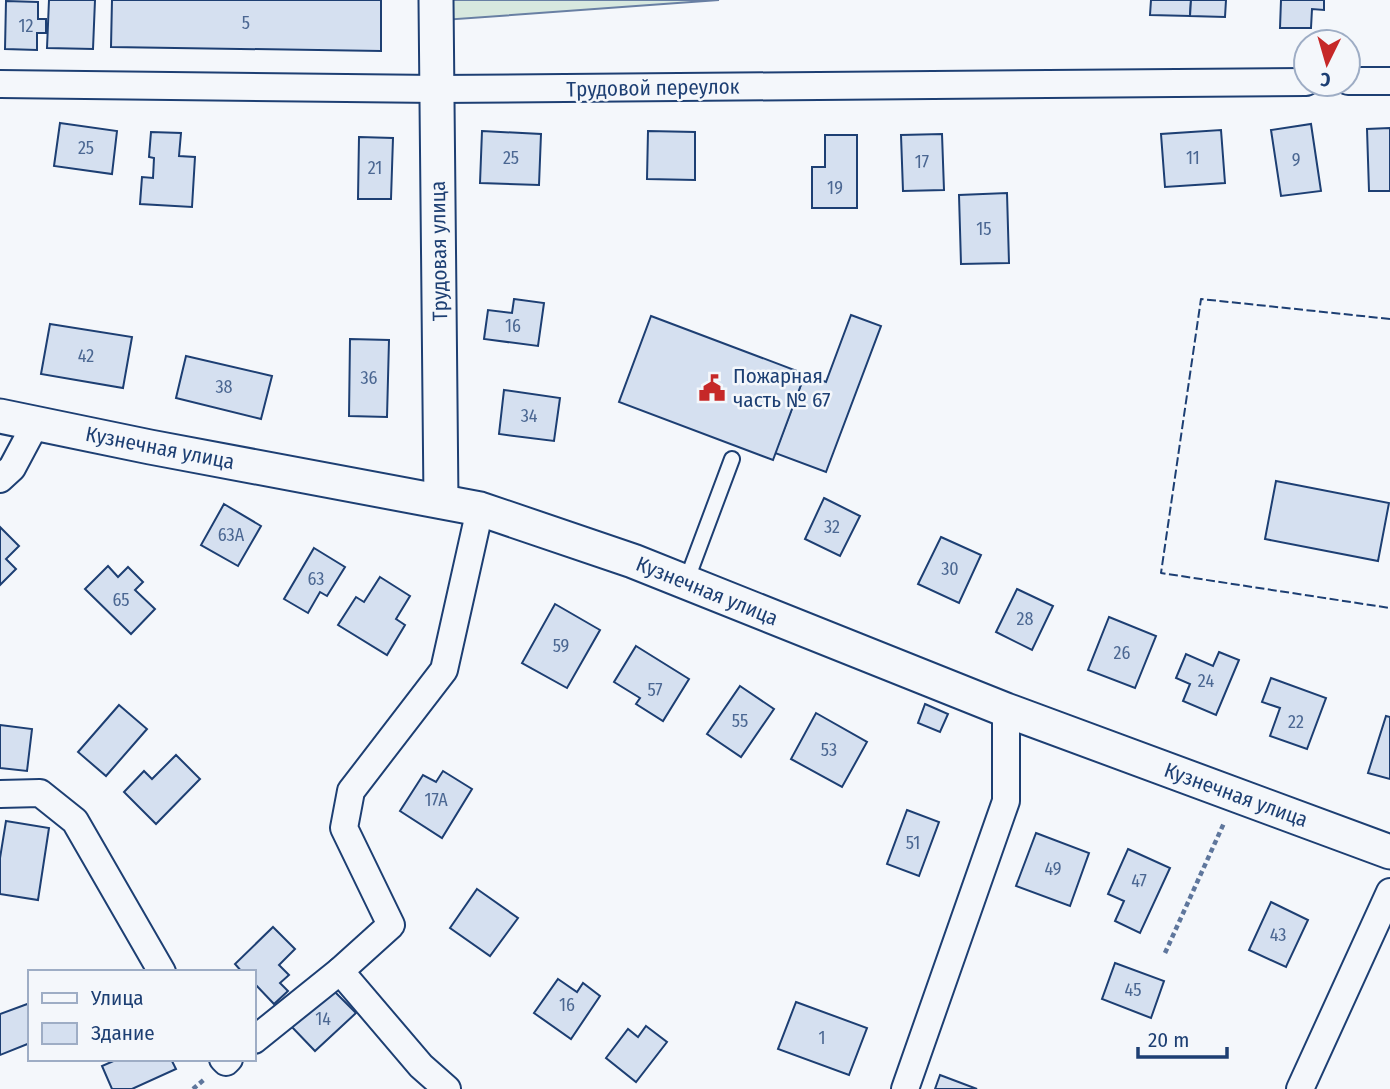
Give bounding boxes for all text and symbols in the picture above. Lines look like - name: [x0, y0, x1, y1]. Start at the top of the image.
- house number: 5: [242, 12, 250, 34]
- house number: 12: [19, 15, 34, 37]
- north arrow: [1292, 28, 1362, 98]
- text: С: [1320, 68, 1332, 91]
- street label: Трудовой переулок: [566, 73, 740, 103]
- house number: 25: [78, 137, 94, 159]
- house number: 25: [503, 147, 519, 169]
- house number: 11: [1186, 147, 1200, 169]
- house number: 9: [1292, 149, 1300, 171]
- house number: 17: [915, 151, 929, 173]
- house number: 21: [368, 157, 382, 179]
- house number: 19: [827, 177, 843, 199]
- street label: Трудовая улица: [425, 181, 453, 321]
- house number: 15: [976, 218, 992, 240]
- house number: 16: [505, 315, 521, 337]
- house number: 42: [78, 345, 94, 367]
- place label: Пожарная часть № 67: [733, 363, 830, 413]
- house number: 36: [360, 367, 378, 389]
- public building icon: Пожарная часть № 67: [697, 373, 727, 403]
- house number: 38: [215, 376, 233, 398]
- house number: 34: [521, 405, 538, 427]
- street label: Кузнечная улица: [83, 421, 237, 475]
- house number: 32: [824, 516, 840, 538]
- house number: 63А: [218, 524, 245, 546]
- street label: Кузнечная улица: [632, 551, 782, 631]
- house number: 30: [941, 558, 959, 580]
- house number: 63: [308, 568, 324, 590]
- house number: 65: [112, 589, 130, 611]
- house number: 28: [1017, 608, 1033, 630]
- house number: 59: [553, 635, 569, 657]
- house number: 26: [1114, 642, 1131, 664]
- house number: 24: [1198, 670, 1214, 692]
- house number: 57: [647, 679, 663, 701]
- house number: 55: [732, 710, 748, 732]
- house number: 22: [1288, 711, 1304, 733]
- house number: 53: [821, 739, 837, 761]
- street label: Кузнечная улица: [1161, 757, 1311, 833]
- house number: 17А: [424, 789, 448, 811]
- house number: 51: [906, 832, 920, 854]
- house number: 49: [1044, 858, 1062, 880]
- house number: 47: [1131, 870, 1147, 892]
- house number: 43: [1270, 924, 1286, 946]
- legend: [28, 970, 256, 1061]
- house number: 45: [1125, 979, 1141, 1001]
- text: Улица: [90, 985, 144, 1011]
- house number: 16: [559, 994, 575, 1016]
- house number: 14: [315, 1008, 331, 1030]
- scale bar: [1138, 1016, 1227, 1060]
- text: Здание: [91, 1020, 155, 1046]
- house number: 1: [818, 1027, 826, 1049]
- text: 20 m: [1148, 1027, 1189, 1053]

